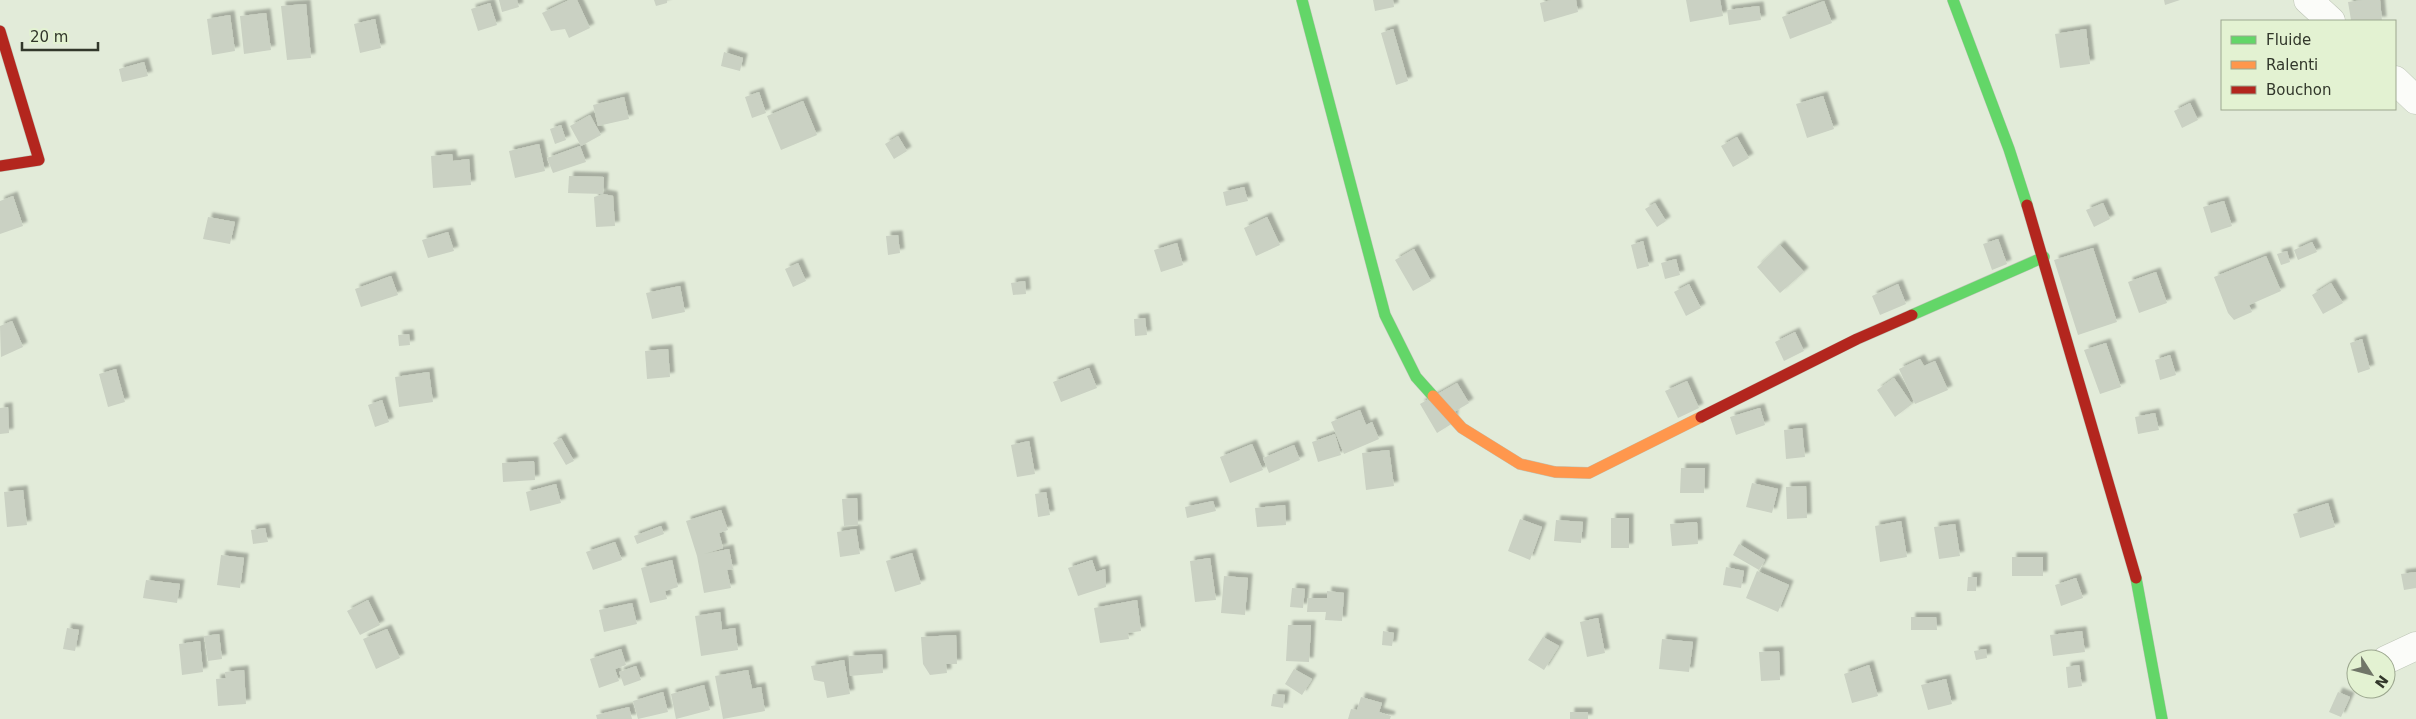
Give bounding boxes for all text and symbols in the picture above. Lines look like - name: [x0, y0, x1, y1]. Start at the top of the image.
- scale bar: [22, 20, 99, 52]
- legend: [2221, 20, 2396, 110]
- text: 20 m: [30, 28, 68, 46]
- text: Fluide: [2266, 31, 2311, 49]
- text: Ralenti: [2266, 56, 2318, 74]
- text: Bouchon: [2266, 81, 2331, 99]
- north arrow: [2346, 649, 2396, 699]
- text: N: [2372, 672, 2391, 691]

